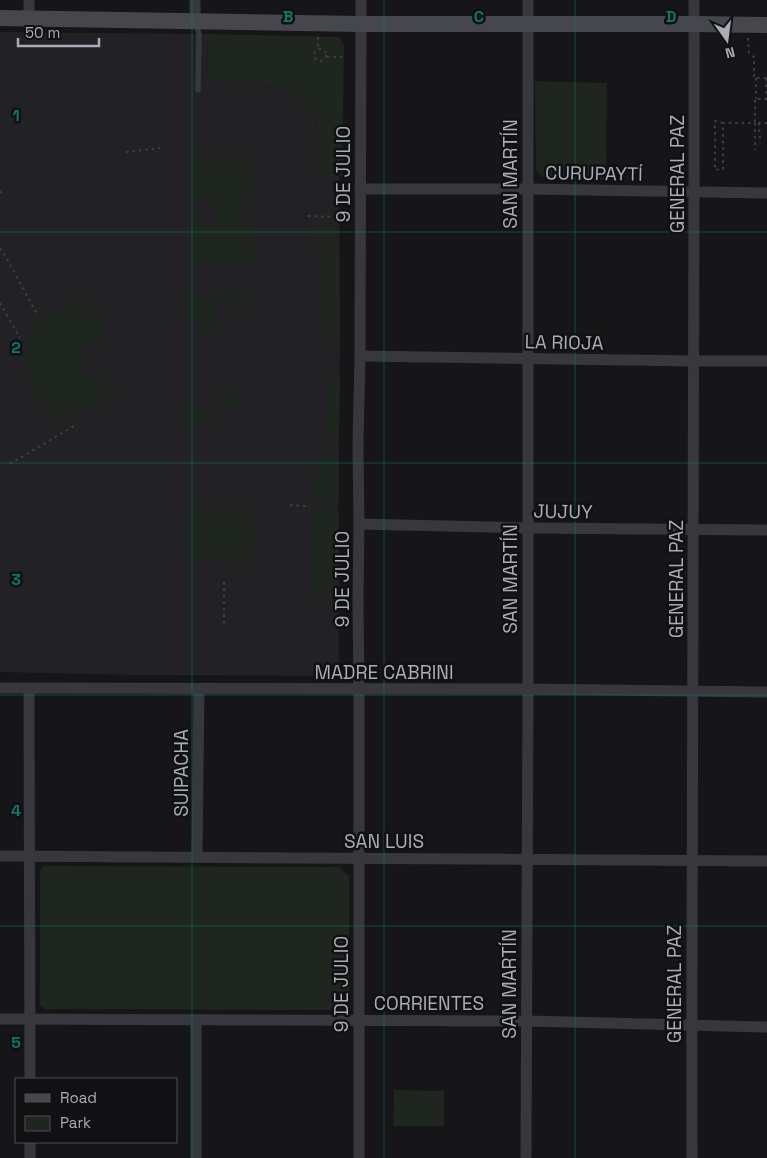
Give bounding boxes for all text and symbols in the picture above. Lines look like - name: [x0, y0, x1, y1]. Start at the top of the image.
- text: B: [283, 6, 293, 27]
- text: C: [474, 6, 484, 27]
- text: D: [666, 6, 676, 27]
- scale bar: [18, 15, 99, 47]
- north arrow: [702, 15, 752, 65]
- text: 50 m: [25, 23, 60, 42]
- text: N: [723, 43, 737, 62]
- text: 1: [12, 105, 20, 126]
- street label: GENERAL PAZ: [665, 115, 690, 233]
- street label: SAN MARTÍN: [498, 119, 523, 229]
- street label: 9 DE JULIO: [331, 126, 356, 222]
- street label: CURUPAYTÍ: [545, 160, 643, 187]
- street label: LA RIOJA: [524, 329, 604, 356]
- text: 2: [11, 337, 21, 358]
- street label: JUJUY: [533, 498, 593, 525]
- street label: GENERAL PAZ: [664, 520, 689, 638]
- street label: SAN MARTÍN: [498, 524, 523, 634]
- street label: 9 DE JULIO: [330, 531, 355, 627]
- text: 3: [11, 569, 21, 590]
- street label: MADRE CABRINI: [314, 660, 454, 685]
- street label: SUIPACHA: [169, 729, 194, 817]
- text: 4: [11, 800, 21, 821]
- street label: SAN LUIS: [344, 829, 424, 854]
- street label: GENERAL PAZ: [662, 925, 687, 1043]
- street label: SAN MARTÍN: [497, 929, 522, 1039]
- street label: 9 DE JULIO: [329, 936, 354, 1032]
- street label: CORRIENTES: [374, 991, 484, 1016]
- text: 5: [11, 1032, 21, 1053]
- legend: [15, 1078, 178, 1143]
- text: Road: [60, 1088, 97, 1107]
- text: Park: [60, 1113, 91, 1132]

